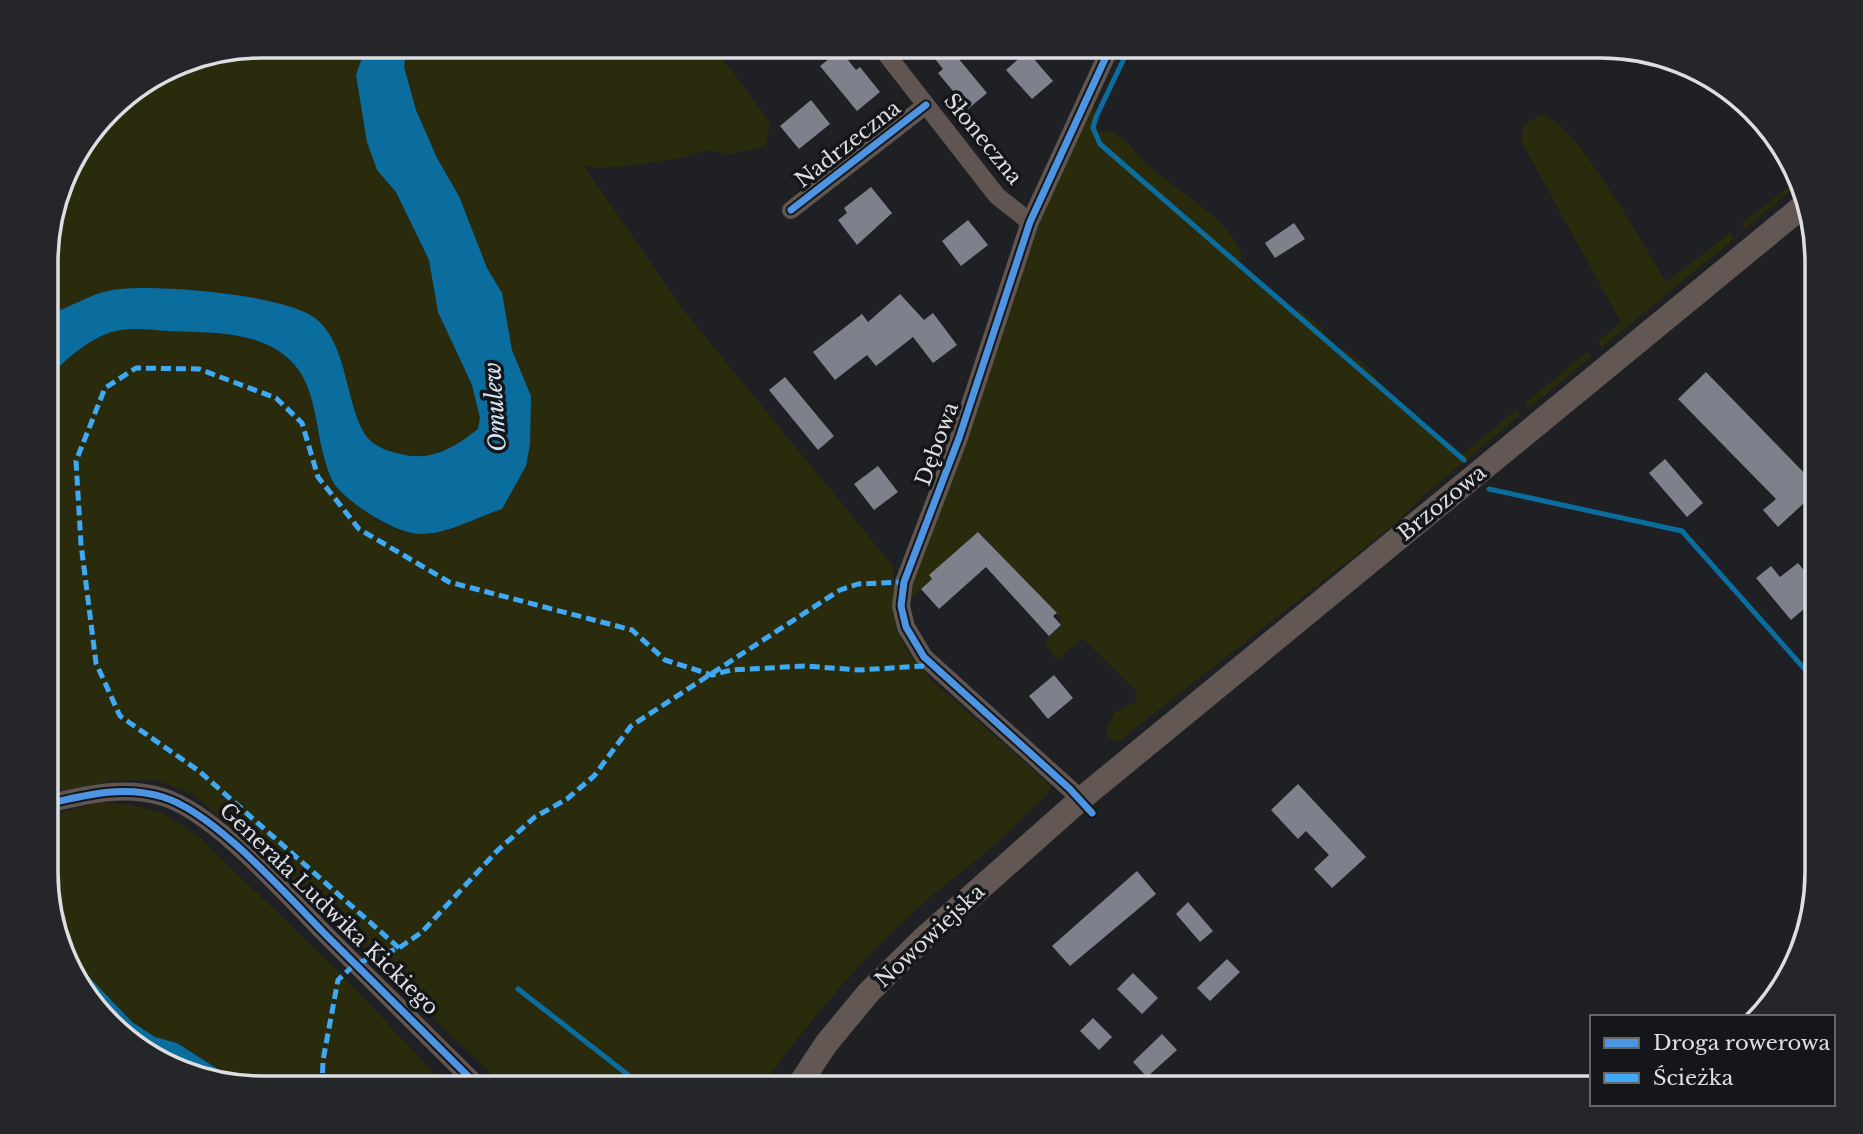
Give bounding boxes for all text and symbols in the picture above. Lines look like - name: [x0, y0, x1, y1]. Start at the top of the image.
- street label: Słoneczna: [938, 88, 1028, 190]
- street label: Nadrzeczna: [790, 95, 906, 193]
- water label: Omulew: [478, 361, 512, 453]
- street label: Dębowa: [910, 398, 964, 489]
- street label: Brzozowa: [1393, 459, 1492, 546]
- street label: Generała Ludwika Kickiego: [214, 797, 444, 1021]
- street label: Nowowiejska: [870, 878, 990, 993]
- legend: [1590, 1015, 1835, 1106]
- text: Droga rowerowa: [1653, 1030, 1831, 1056]
- text: Ścieżka: [1653, 1065, 1734, 1091]

